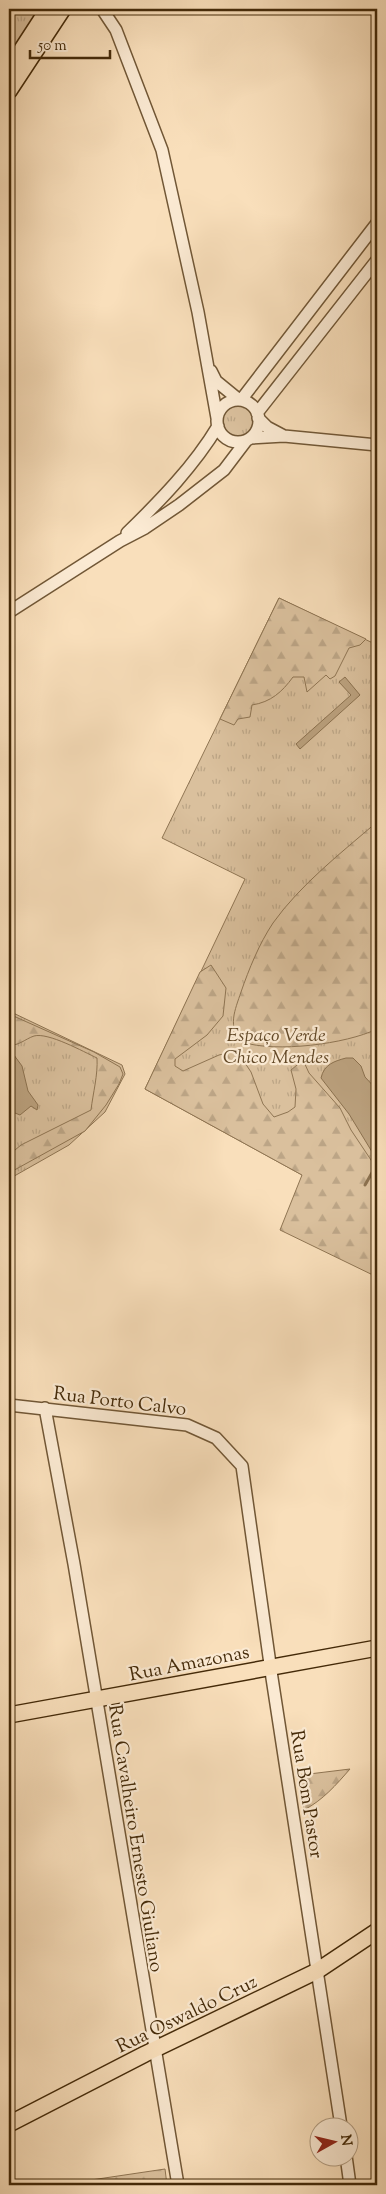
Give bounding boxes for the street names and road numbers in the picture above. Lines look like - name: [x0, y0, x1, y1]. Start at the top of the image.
- street label: Rua Porto Calvo: [52, 1381, 188, 1424]
- street label: Rua Amazonas: [127, 1640, 252, 1689]
- street label: Rua Cavalheiro Ernesto Giuliano: [100, 1703, 169, 1974]
- street label: Rua Bom Pastor: [282, 1728, 329, 1861]
- street label: Rua Oswaldo Cruz: [112, 1969, 262, 2061]

